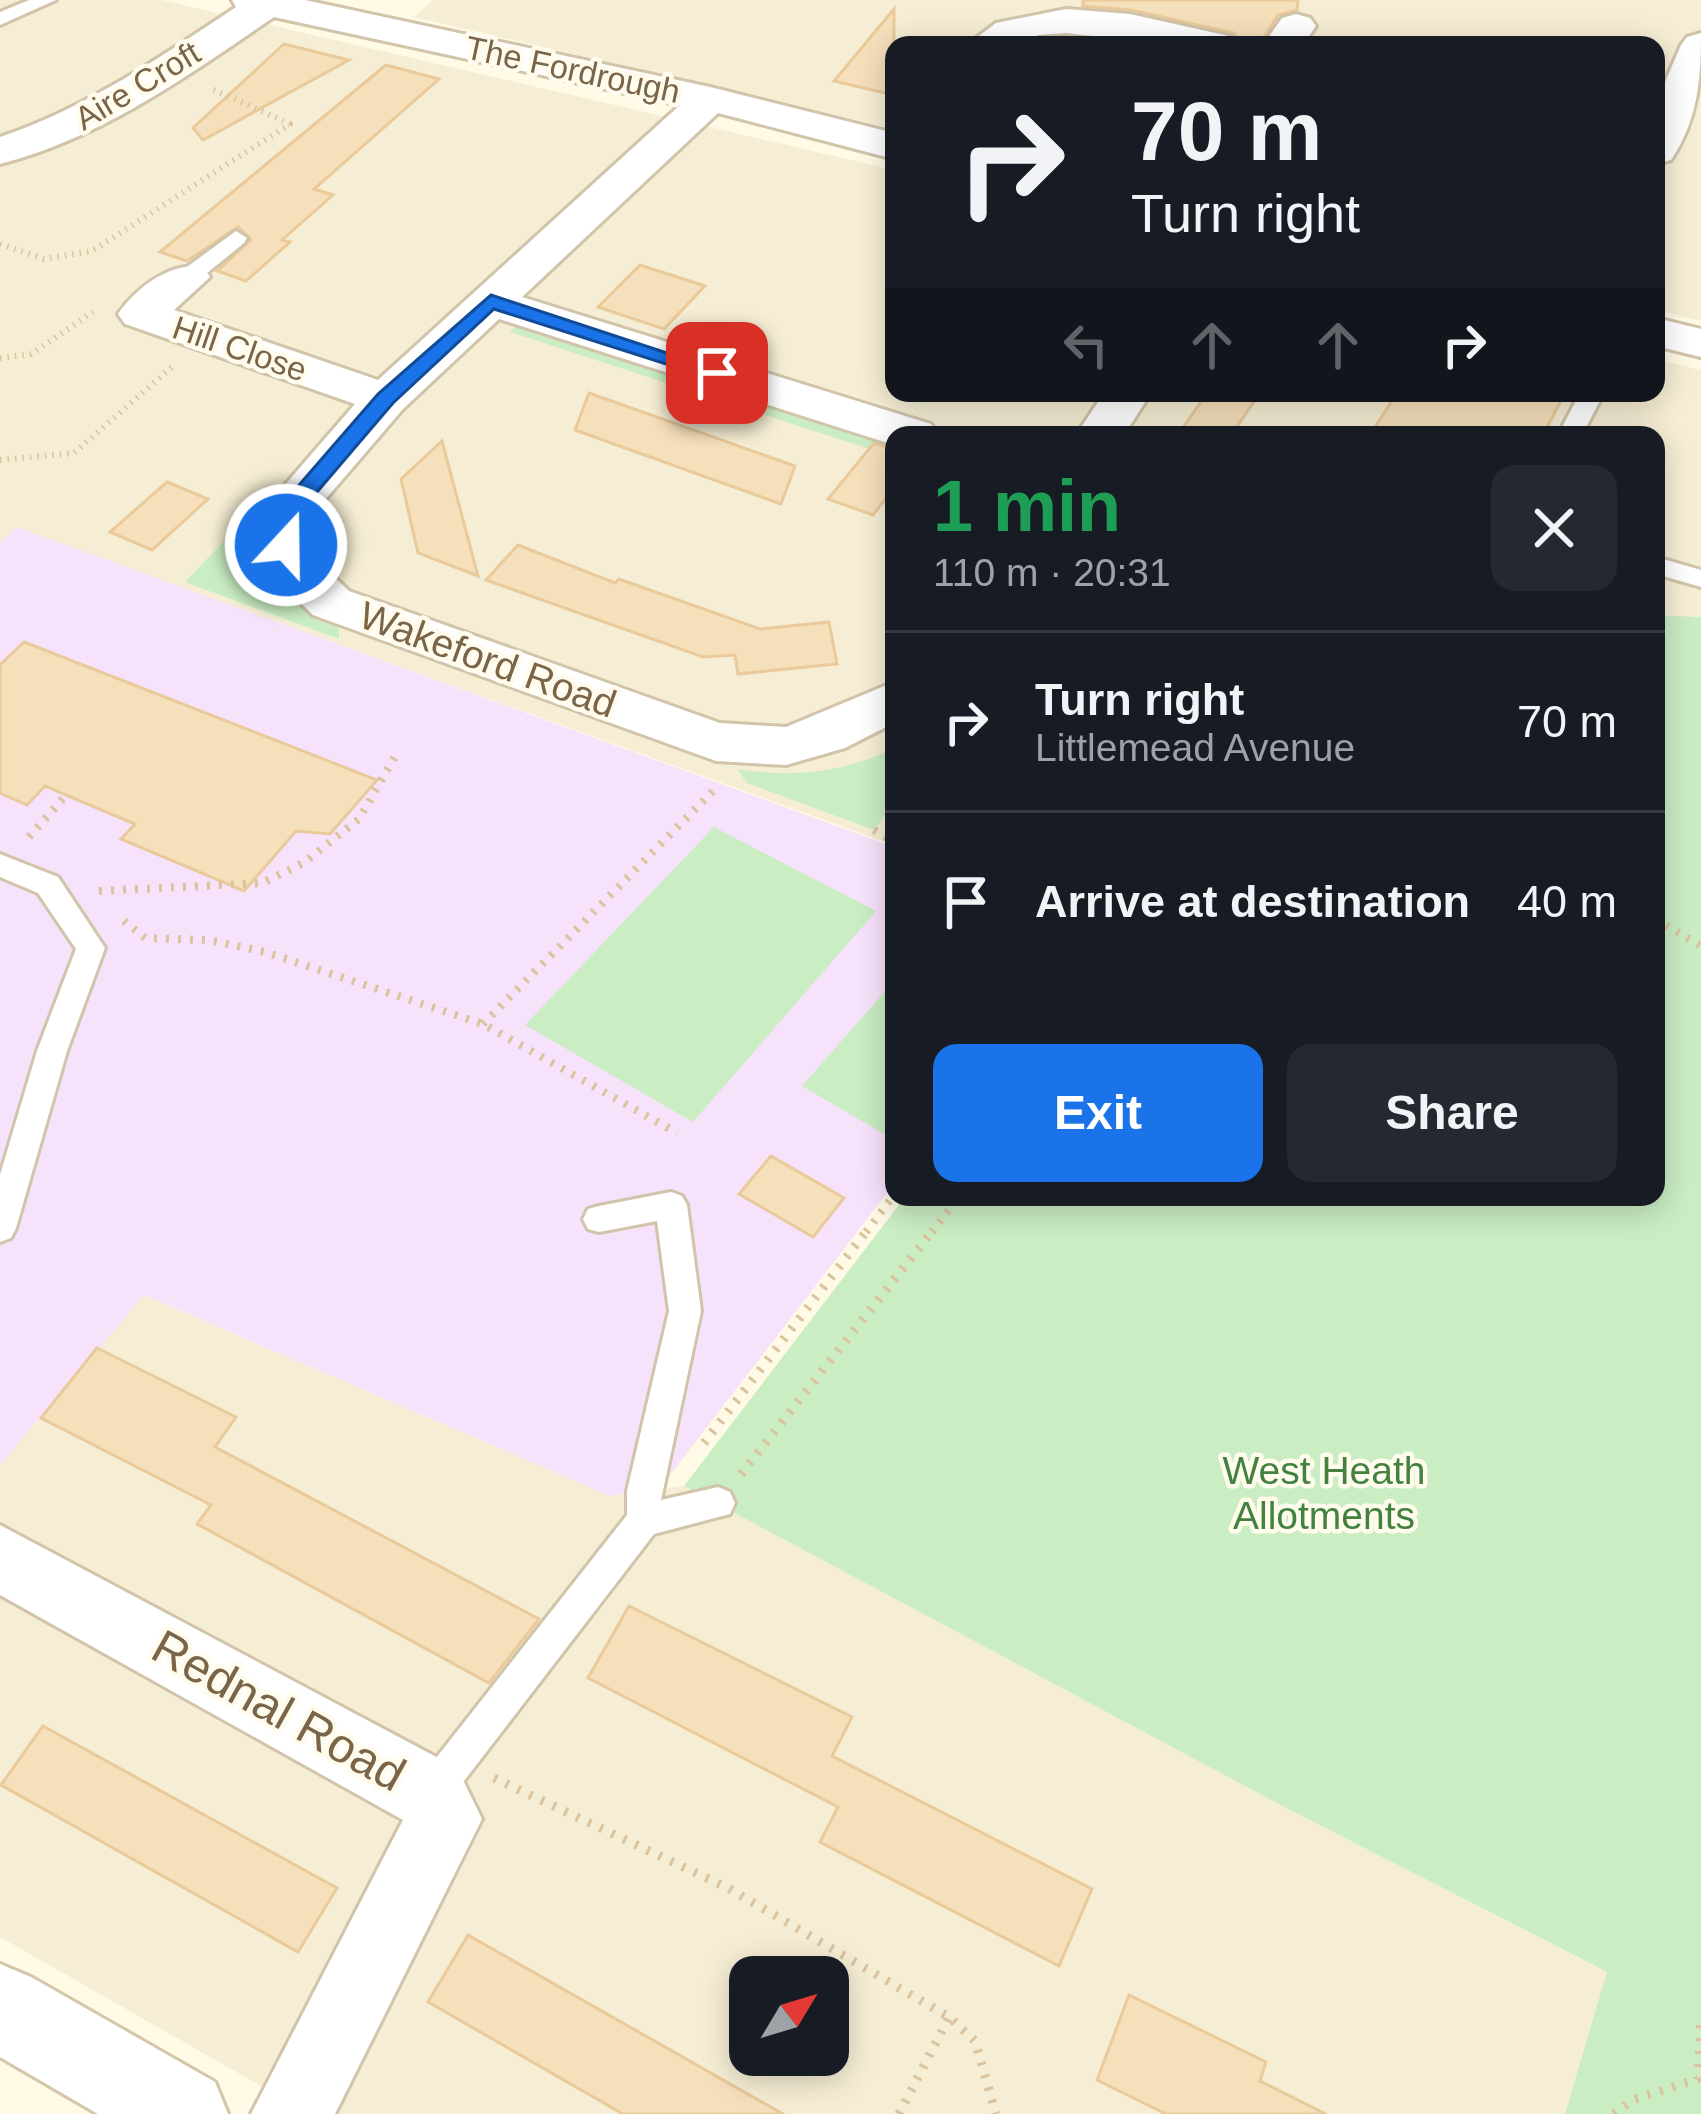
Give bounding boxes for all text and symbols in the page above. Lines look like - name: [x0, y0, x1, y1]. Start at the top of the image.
- street label: The Fordrough: [462, 29, 684, 110]
- street label: Aire Croft: [68, 34, 207, 137]
- icon: right: [933, 84, 1089, 240]
- text: 70 m: [1131, 84, 1322, 178]
- text: Turn right: [1131, 183, 1360, 243]
- street label: Hill Close: [168, 308, 312, 389]
- icon: left: [1053, 312, 1119, 378]
- icon: ahead: [1179, 312, 1245, 378]
- icon: ahead: [1305, 312, 1371, 378]
- icon: right: [1431, 312, 1497, 378]
- pin: [666, 322, 768, 424]
- icon: arrive: [684, 340, 750, 406]
- button: close: [1491, 465, 1617, 591]
- text: 1 min: [933, 466, 1121, 546]
- position arrow: [223, 482, 349, 608]
- text: 110 m · 20:31: [933, 551, 1171, 594]
- street label: Wakeford Road: [354, 593, 622, 726]
- text: Turn right: [1035, 674, 1244, 725]
- icon: right: [933, 689, 999, 755]
- text: 70 m: [1517, 696, 1617, 747]
- text: Littlemead Avenue: [1035, 726, 1355, 769]
- icon: arrive: [933, 869, 999, 935]
- text: Arrive at destination: [1035, 876, 1470, 927]
- text: 40 m: [1517, 876, 1617, 927]
- button: Exit: [933, 1044, 1263, 1182]
- button: Share: [1287, 1044, 1617, 1182]
- park label: West Heath Allotments: [1222, 1449, 1426, 1537]
- street label: Rednal Road: [143, 1619, 414, 1802]
- north arrow: [729, 1956, 849, 2076]
- map controls: [729, 1956, 849, 2076]

